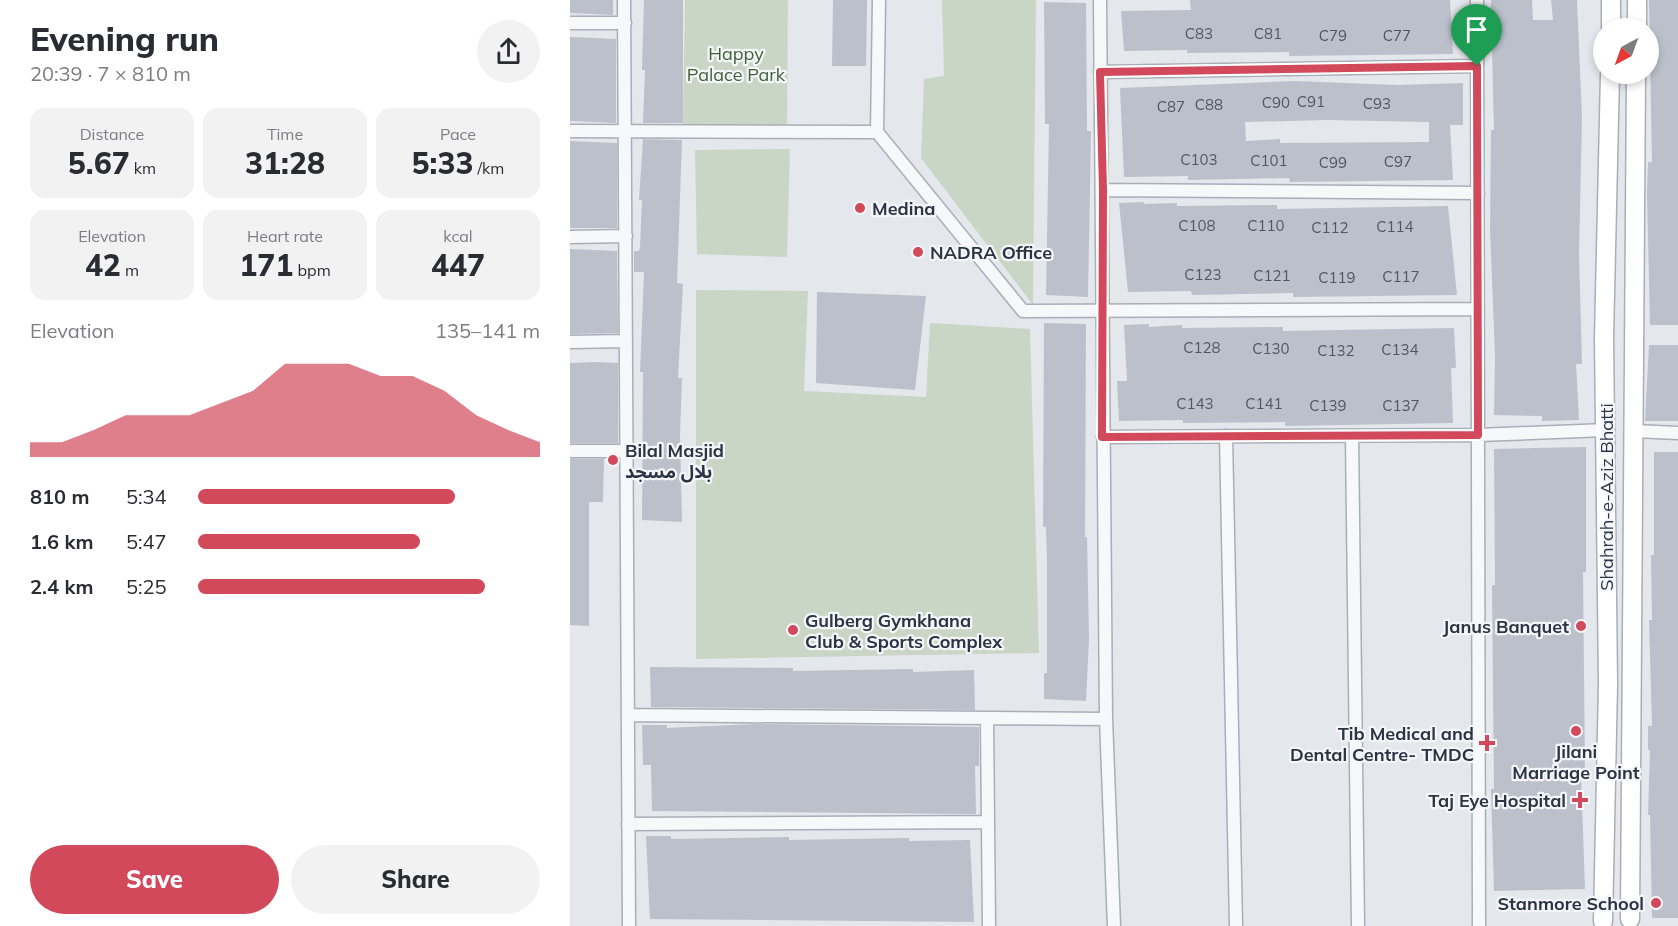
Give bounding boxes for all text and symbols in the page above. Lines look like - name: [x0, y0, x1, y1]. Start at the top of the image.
- pin: [1451, 4, 1502, 66]
- icon: arrive: [1460, 13, 1493, 46]
- text: Evening run: [30, 18, 219, 59]
- north arrow: [1593, 18, 1659, 84]
- map controls: [1593, 18, 1659, 84]
- button: share: [477, 20, 540, 83]
- house number: C83: [1185, 24, 1213, 43]
- house number: C81: [1254, 24, 1282, 43]
- house number: C79: [1319, 26, 1347, 45]
- house number: C77: [1383, 26, 1411, 45]
- park label: Happy Palace Park: [687, 42, 786, 86]
- text: 20:39 · 7 × 810 m: [30, 61, 191, 86]
- house number: C91: [1297, 92, 1325, 111]
- house number: C90: [1262, 93, 1290, 112]
- house number: C93: [1363, 94, 1391, 113]
- house number: C88: [1195, 95, 1223, 114]
- house number: C87: [1157, 97, 1185, 116]
- text: Distance: [80, 124, 144, 144]
- text: Time: [267, 124, 303, 144]
- text: Pace: [440, 124, 476, 144]
- text: 5.67: [68, 144, 130, 182]
- text: 31:28: [245, 144, 325, 182]
- text: 5:33: [412, 144, 473, 182]
- house number: C103: [1180, 150, 1218, 169]
- house number: C101: [1250, 151, 1288, 170]
- house number: C97: [1384, 152, 1412, 171]
- house number: C99: [1319, 153, 1347, 172]
- text: km: [130, 158, 156, 178]
- text: /km: [473, 158, 504, 178]
- place label: Medina: [872, 197, 935, 220]
- marker: Medina: [853, 201, 867, 215]
- house number: C108: [1178, 216, 1216, 235]
- house number: C110: [1247, 216, 1285, 235]
- house number: C114: [1376, 217, 1414, 236]
- house number: C112: [1311, 218, 1349, 237]
- text: Elevation: [78, 226, 146, 246]
- text: Heart rate: [247, 226, 323, 246]
- text: kcal: [443, 226, 473, 246]
- place label: NADRA Office: [930, 241, 1052, 264]
- marker: NADRA Office: [911, 245, 925, 259]
- text: 42: [85, 246, 121, 284]
- text: 171: [239, 246, 293, 284]
- text: 447: [431, 246, 485, 284]
- text: m: [121, 260, 139, 280]
- text: bpm: [293, 260, 331, 280]
- house number: C123: [1184, 265, 1222, 284]
- house number: C121: [1253, 266, 1291, 285]
- house number: C117: [1382, 267, 1420, 286]
- house number: C119: [1318, 268, 1356, 287]
- text: Elevation: [30, 318, 115, 343]
- text: 135–141 m: [435, 318, 540, 343]
- house number: C128: [1183, 338, 1221, 357]
- house number: C130: [1252, 339, 1290, 358]
- house number: C134: [1381, 340, 1419, 359]
- house number: C132: [1317, 341, 1355, 360]
- house number: C143: [1176, 394, 1214, 413]
- house number: C141: [1245, 394, 1283, 413]
- house number: C139: [1309, 396, 1347, 415]
- house number: C137: [1382, 396, 1420, 415]
- street label: Shahrah-e-Aziz Bhatti: [1595, 403, 1618, 591]
- place label: Bilal Masjid بلال مسجد: [625, 439, 724, 483]
- marker: Bilal Masjid بلال مسجد: [606, 453, 620, 467]
- text: 810 m: [30, 484, 89, 509]
- text: 5:34: [126, 484, 167, 509]
- text: 1.6 km: [30, 529, 93, 554]
- text: 5:47: [126, 529, 167, 554]
- text: 2.4 km: [30, 574, 93, 599]
- text: 5:25: [126, 574, 167, 599]
- place label: Gulberg Gymkhana Club & Sports Complex: [805, 609, 1003, 653]
- place label: Janus Banquet: [1443, 615, 1569, 638]
- marker: Janus Banquet: [1574, 619, 1588, 633]
- marker: Gulberg Gymkhana Club & Sports Complex: [786, 623, 800, 637]
- place label: Tib Medical and Dental Centre- TMDC: [1290, 722, 1474, 766]
- marker: Jilani Marriage Point: [1569, 724, 1583, 738]
- marker: Tib Medical and Dental Centre- TMDC: [1478, 734, 1496, 752]
- place label: Jilani Marriage Point: [1512, 740, 1640, 784]
- place label: Taj Eye Hospital: [1428, 789, 1566, 812]
- marker: Taj Eye Hospital: [1571, 791, 1589, 809]
- button: Save: [30, 845, 279, 914]
- button: Share: [291, 845, 540, 914]
- place label: Stanmore School: [1498, 892, 1644, 915]
- marker: Stanmore School: [1649, 896, 1663, 910]

